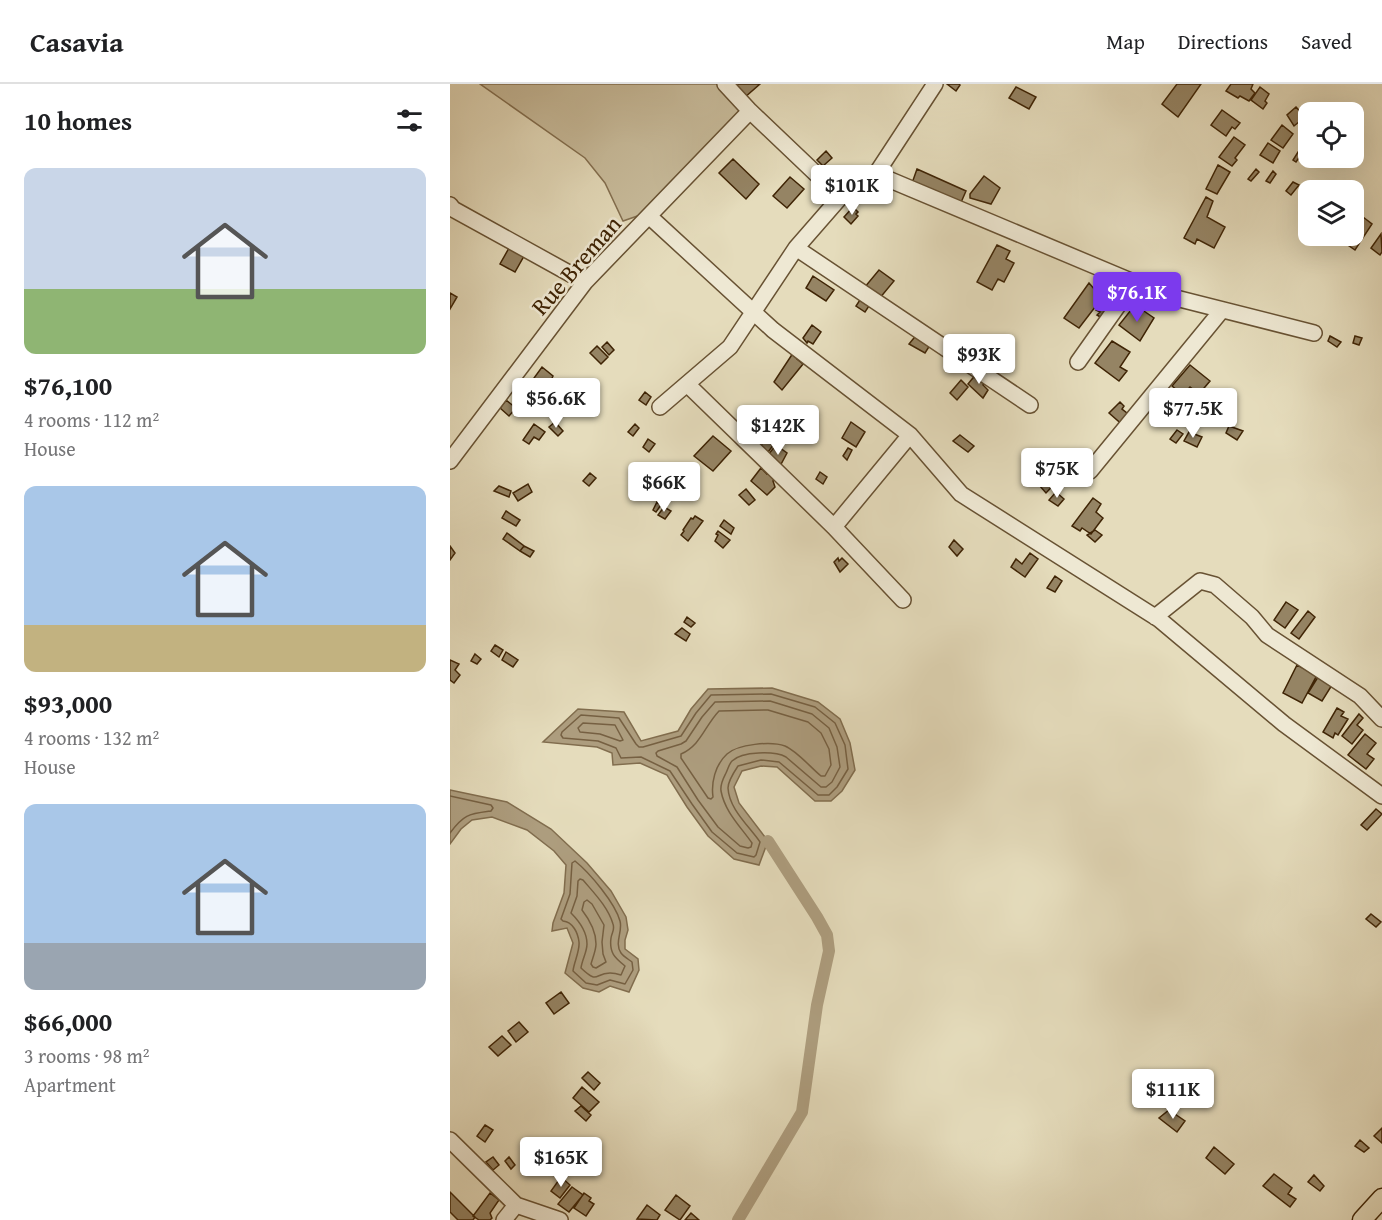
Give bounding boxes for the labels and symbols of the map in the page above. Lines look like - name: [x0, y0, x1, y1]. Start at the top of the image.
- pin: $101K: [810, 165, 894, 216]
- street label: Rue Breman: [523, 207, 630, 323]
- pin: $76.1K: [1088, 272, 1186, 323]
- pin: $93K: [943, 334, 1015, 385]
- pin: $56.6K: [507, 378, 605, 429]
- pin: $77.5K: [1144, 388, 1242, 439]
- pin: $142K: [736, 405, 820, 456]
- pin: $75K: [1021, 448, 1093, 499]
- pin: $66K: [628, 462, 700, 513]
- pin: $111K: [1131, 1069, 1215, 1120]
- pin: $165K: [519, 1137, 603, 1188]

